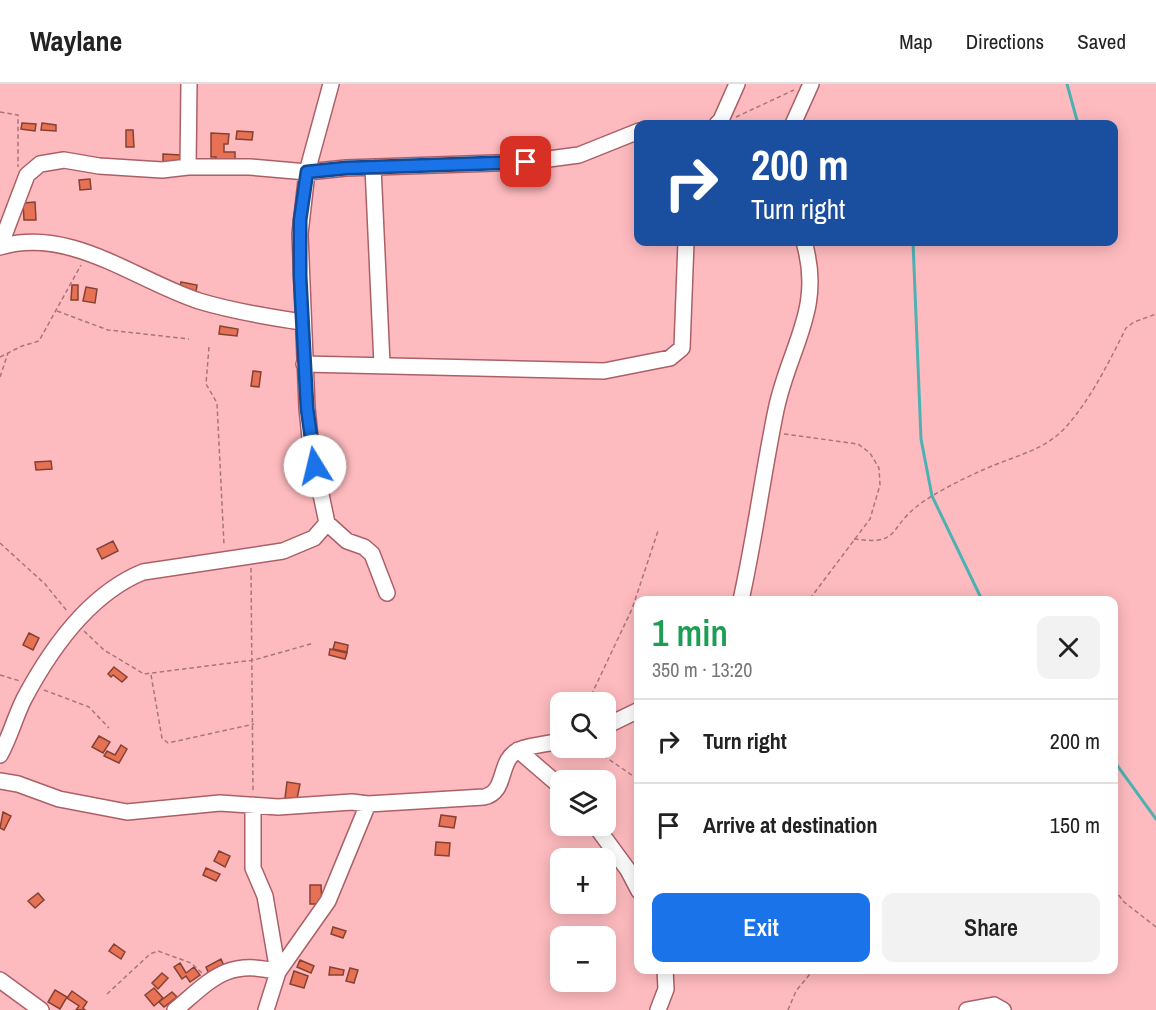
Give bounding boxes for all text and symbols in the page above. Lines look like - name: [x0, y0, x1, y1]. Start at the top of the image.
- text: Waylane: [30, 22, 122, 60]
- text: Map: [899, 27, 933, 56]
- text: Directions: [966, 27, 1044, 56]
- text: Saved: [1077, 27, 1126, 56]
- pin: [500, 136, 551, 187]
- text: 200 m: [751, 137, 849, 193]
- icon: right: [652, 144, 730, 222]
- icon: arrive: [509, 145, 542, 178]
- text: Turn right: [751, 191, 845, 227]
- position arrow: [283, 434, 347, 498]
- text: 1 min: [652, 609, 728, 657]
- button: close: [1037, 616, 1100, 679]
- text: 350 m · 13:20: [652, 656, 752, 683]
- map controls: [550, 692, 616, 992]
- button: search: [550, 692, 616, 758]
- icon: right: [652, 725, 685, 758]
- text: Turn right: [703, 726, 787, 756]
- text: 200 m: [1050, 726, 1100, 756]
- button: layers: [550, 770, 616, 836]
- icon: arrive: [652, 809, 685, 842]
- text: Arrive at destination: [703, 810, 877, 840]
- text: 150 m: [1050, 810, 1100, 840]
- button: +: [550, 848, 616, 914]
- button: Exit: [652, 893, 870, 962]
- button: Share: [882, 893, 1100, 962]
- button: −: [550, 926, 616, 992]

